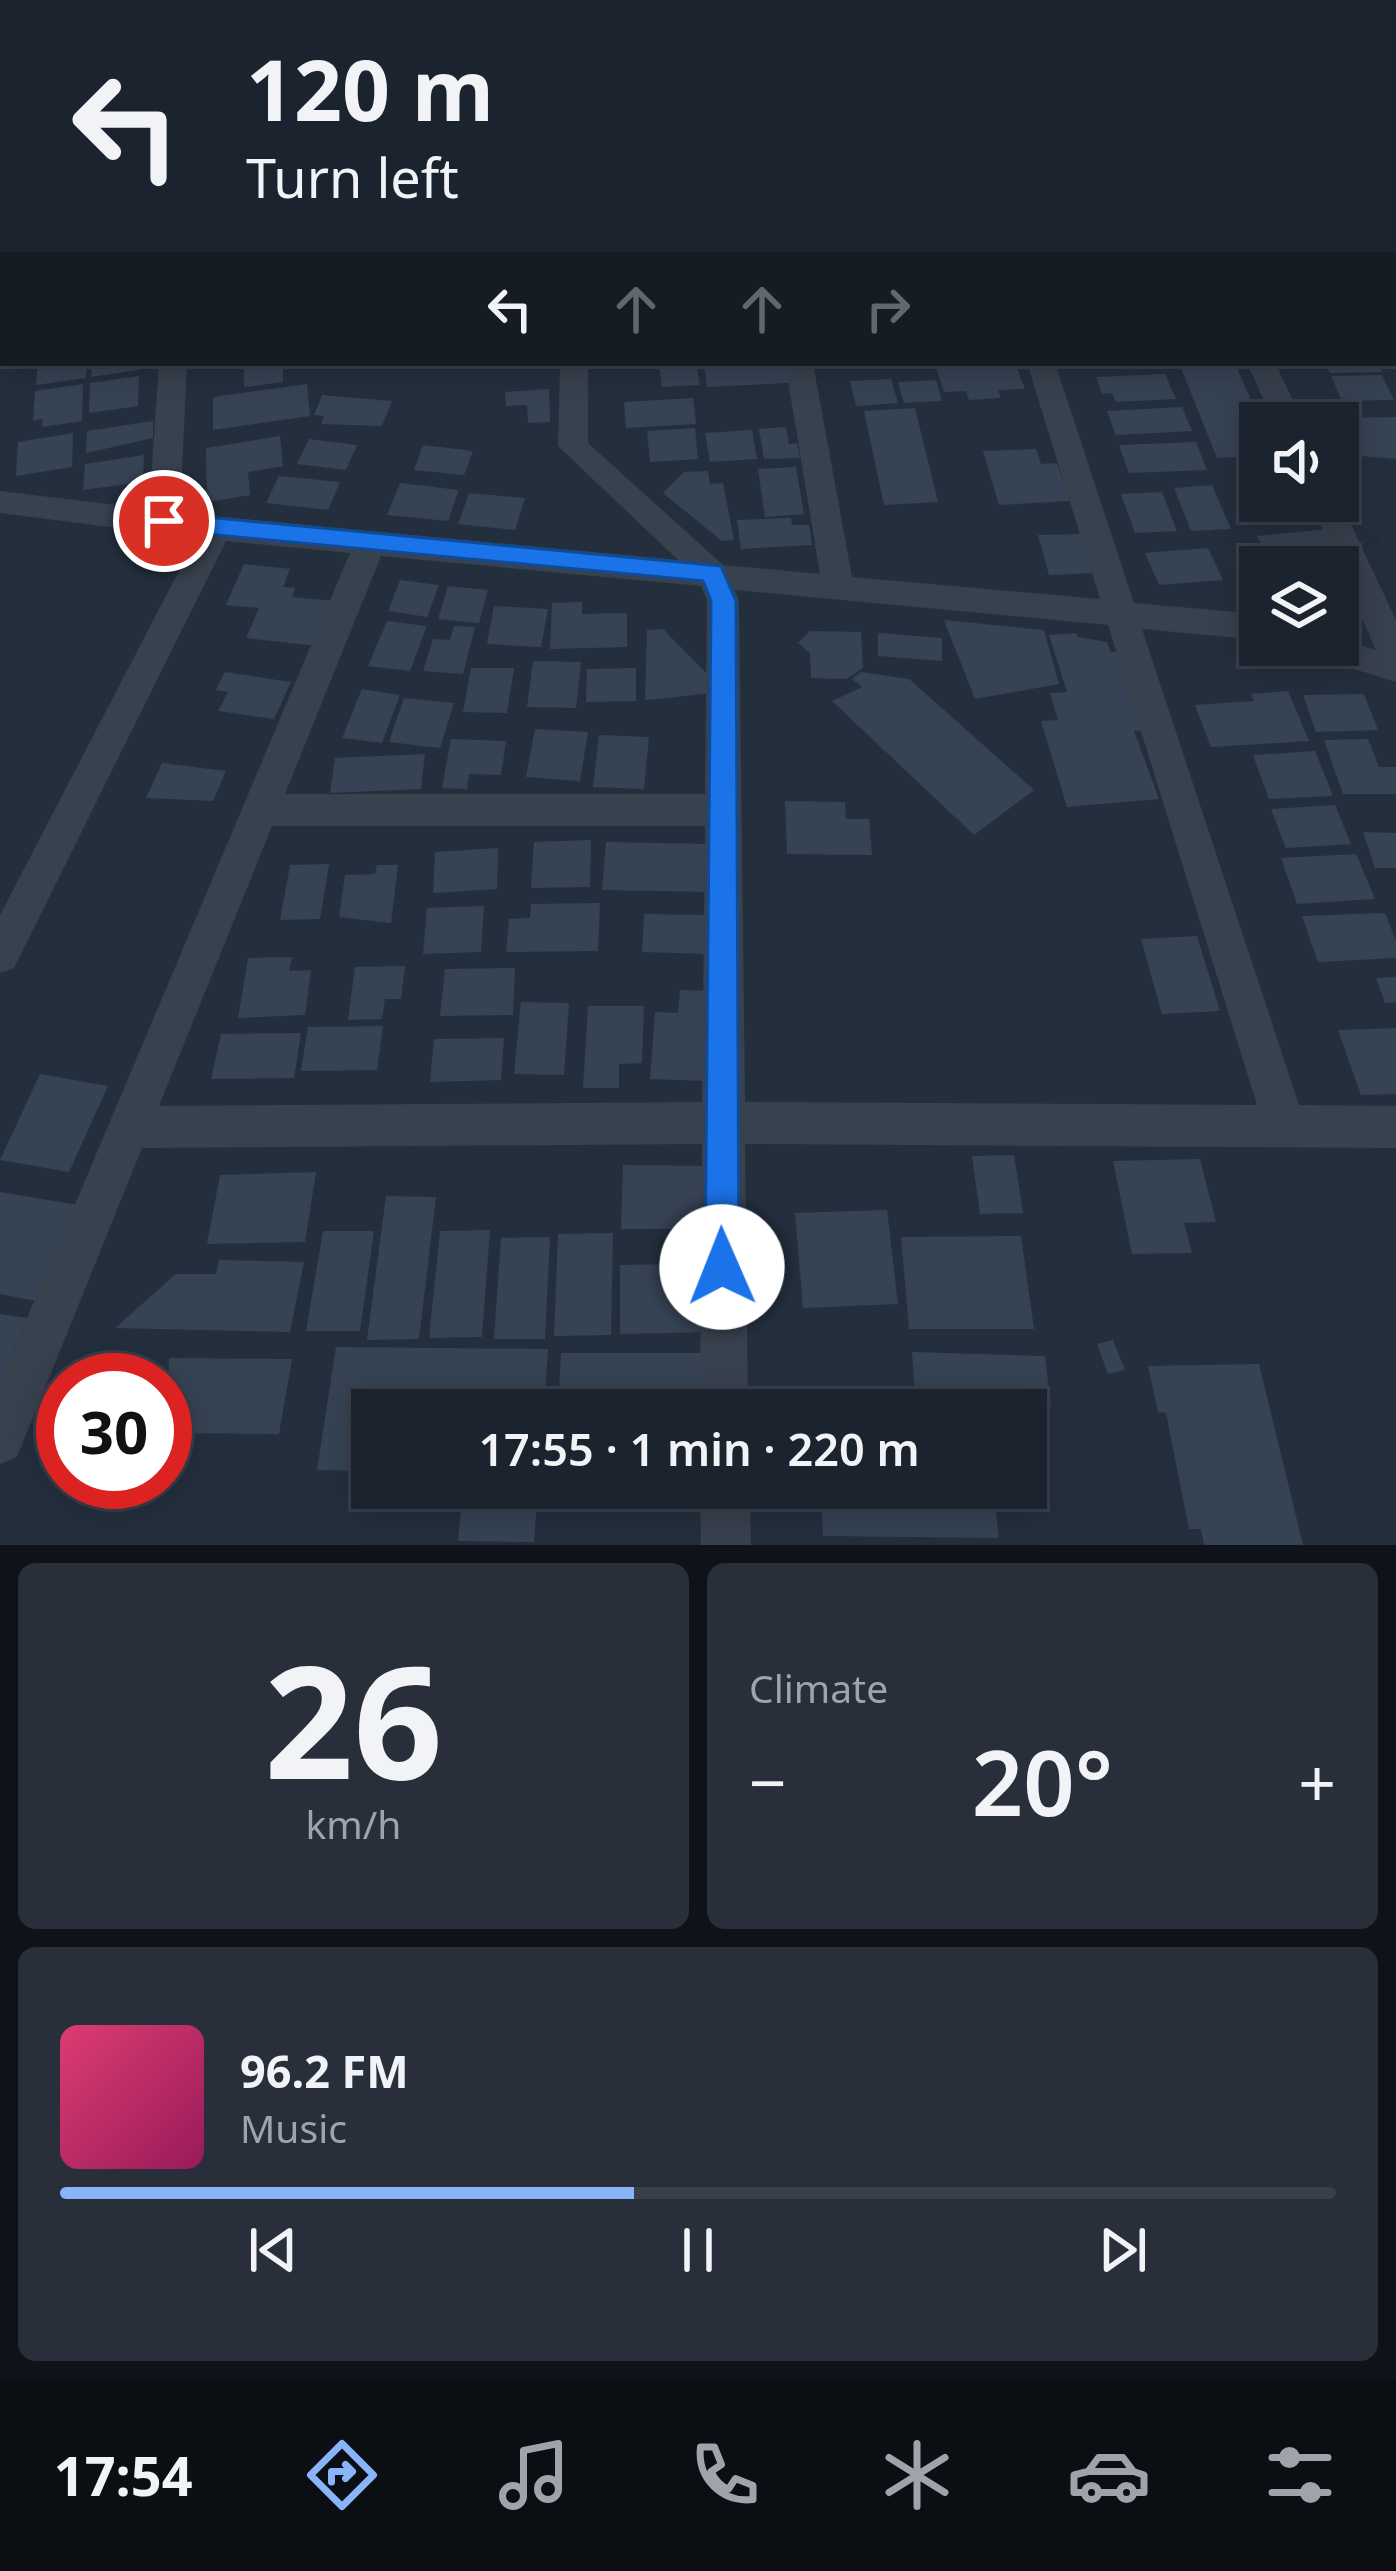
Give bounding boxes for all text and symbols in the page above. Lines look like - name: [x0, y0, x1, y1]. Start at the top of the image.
- text: 120 m: [246, 31, 494, 146]
- icon: left: [48, 48, 204, 204]
- text: Turn left: [246, 140, 459, 214]
- icon: left: [477, 276, 543, 342]
- icon: ahead: [603, 276, 669, 342]
- icon: ahead: [729, 276, 795, 342]
- icon: right: [855, 276, 921, 342]
- map controls: [1239, 402, 1359, 666]
- button: sound: [1239, 402, 1359, 522]
- pin: [113, 470, 215, 572]
- icon: arrive: [131, 488, 197, 554]
- button: layers: [1239, 546, 1359, 666]
- position arrow: [659, 1204, 785, 1330]
- speed limit sign: 30: [36, 1353, 192, 1509]
- text: 17:55 · 1 min · 220 m: [478, 1418, 920, 1479]
- text: 26: [264, 1612, 443, 1825]
- text: Climate: [749, 1661, 888, 1714]
- text: 20°: [972, 1720, 1113, 1842]
- text: −: [749, 1736, 787, 1826]
- text: +: [1298, 1736, 1336, 1826]
- text: km/h: [306, 1797, 401, 1850]
- text: 96.2 FM: [240, 2040, 409, 2101]
- text: Music: [240, 2101, 347, 2154]
- icon: previous: [240, 2217, 306, 2283]
- icon: pause: [665, 2217, 731, 2283]
- icon: next: [1090, 2217, 1156, 2283]
- icon: directions: [300, 2433, 384, 2517]
- icon: music: [492, 2433, 576, 2517]
- icon: phone: [683, 2433, 767, 2517]
- icon: climate: [875, 2433, 959, 2517]
- icon: car: [1067, 2433, 1151, 2517]
- icon: filters: [1258, 2433, 1342, 2517]
- text: 17:54: [54, 2438, 193, 2512]

